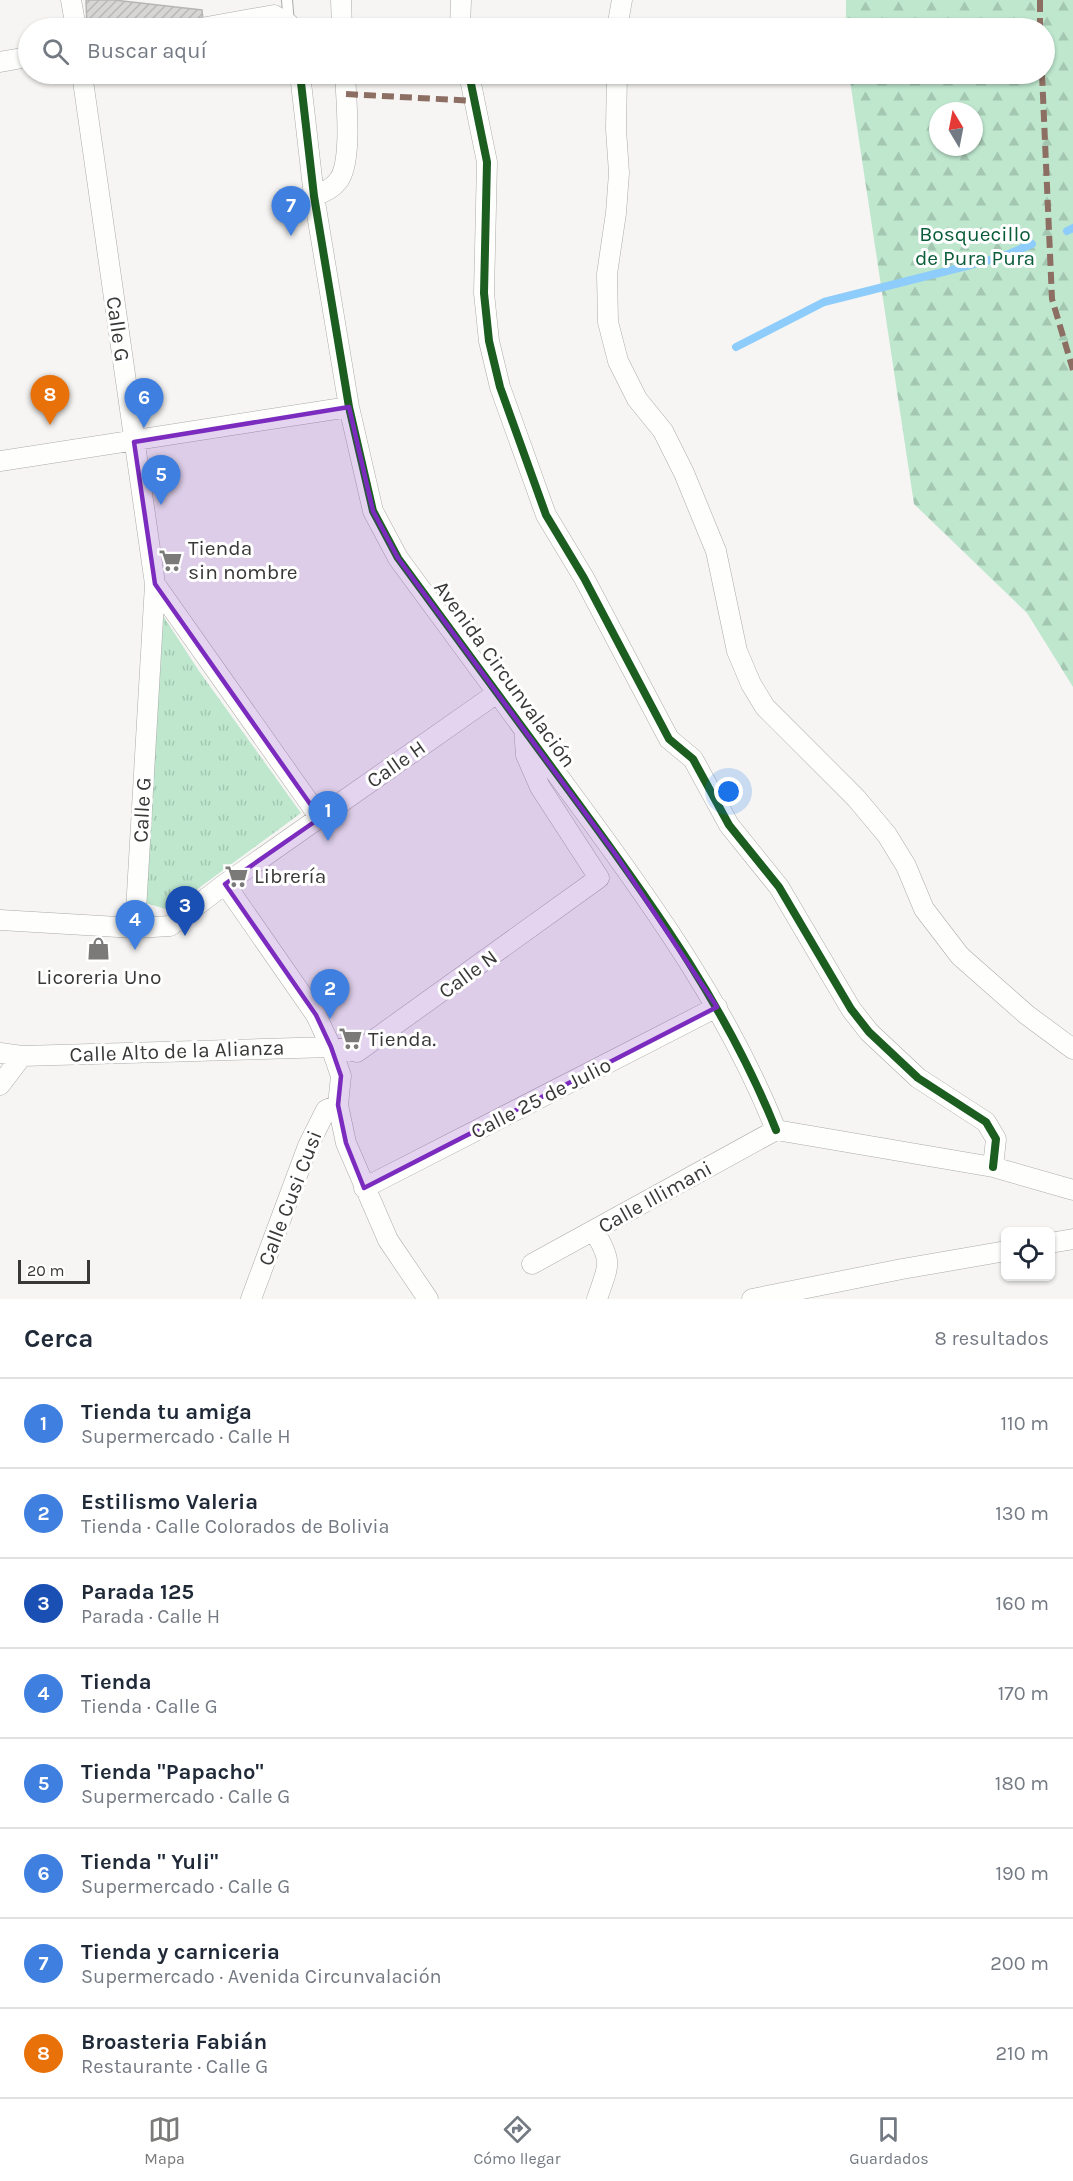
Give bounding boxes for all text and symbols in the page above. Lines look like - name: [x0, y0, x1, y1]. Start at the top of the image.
- search box: [18, 18, 1055, 84]
- icon: search: [39, 35, 72, 68]
- text: Buscar aquí: [87, 38, 207, 64]
- north arrow: [929, 102, 983, 156]
- pin: 7: [272, 186, 310, 236]
- park label: Bosquecillo de Pura Pura: [915, 222, 1035, 270]
- street label: Calle G: [102, 295, 134, 363]
- pin: 8: [31, 376, 70, 425]
- pin: 6: [124, 378, 164, 428]
- pin: 5: [142, 456, 180, 505]
- place label: Tienda sin nombre: [188, 536, 298, 584]
- supermarket icon: Tienda sin nombre: [157, 547, 183, 573]
- street label: Avenida Circunvalación: [429, 576, 581, 772]
- street label: Calle H: [362, 735, 430, 793]
- street label: Calle G: [128, 777, 156, 843]
- your location: [714, 777, 743, 806]
- pin: 1: [308, 792, 348, 841]
- supermarket icon: Librería: [223, 863, 249, 889]
- place label: Librería: [254, 864, 326, 888]
- pin: 3: [166, 886, 204, 936]
- pin: 4: [116, 900, 154, 950]
- shop icon: Licoreria Uno: [86, 936, 112, 962]
- street label: Calle N: [434, 945, 502, 1003]
- place label: Licoreria Uno: [36, 965, 162, 989]
- pin: 2: [310, 970, 350, 1019]
- supermarket icon: Tienda.: [337, 1026, 363, 1052]
- place label: Tienda.: [368, 1027, 436, 1051]
- street label: Calle Alto de la Alianza: [69, 1035, 285, 1067]
- street label: Calle 25 de Julio: [467, 1052, 615, 1144]
- street label: Calle Cusi Cusi: [253, 1127, 327, 1269]
- street label: Calle Illimani: [594, 1156, 716, 1238]
- map controls: [1001, 1227, 1055, 1281]
- button: locate: [1001, 1227, 1055, 1281]
- scale bar: [18, 1257, 90, 1284]
- text: 20 m: [27, 1261, 65, 1280]
- text: Cerca: [24, 1323, 93, 1354]
- text: 8 resultados: [934, 1327, 1049, 1350]
- text: Tienda tu amiga: [81, 1399, 252, 1425]
- text: 1: [40, 1412, 47, 1435]
- text: 110 m: [1000, 1412, 1049, 1435]
- text: Supermercado · Calle H: [81, 1425, 291, 1448]
- text: Estilismo Valeria: [81, 1489, 258, 1515]
- text: 2: [37, 1502, 50, 1525]
- text: 130 m: [995, 1502, 1049, 1525]
- text: Tienda · Calle Colorados de Bolivia: [81, 1515, 390, 1538]
- text: Parada 125: [81, 1579, 194, 1605]
- text: 3: [37, 1592, 50, 1615]
- text: 160 m: [996, 1592, 1049, 1615]
- text: Parada · Calle H: [81, 1605, 220, 1628]
- text: Tienda: [81, 1669, 152, 1695]
- text: 4: [38, 1682, 49, 1705]
- text: 170 m: [998, 1682, 1049, 1705]
- text: Tienda · Calle G: [81, 1695, 218, 1718]
- text: Tienda "Papacho": [81, 1759, 264, 1785]
- text: 5: [38, 1772, 49, 1795]
- text: 180 m: [995, 1772, 1049, 1795]
- text: Supermercado · Calle G: [81, 1785, 290, 1808]
- text: Tienda " Yuli": [81, 1849, 218, 1875]
- text: 6: [37, 1862, 50, 1885]
- text: 190 m: [995, 1862, 1049, 1885]
- text: Supermercado · Calle G: [81, 1875, 290, 1898]
- text: Tienda y carniceria: [81, 1939, 280, 1965]
- text: 7: [39, 1952, 48, 1975]
- text: 200 m: [990, 1952, 1049, 1975]
- text: Supermercado · Avenida Circunvalación: [81, 1965, 442, 1988]
- text: Broasteria Fabián: [81, 2029, 267, 2055]
- text: 8: [37, 2042, 50, 2065]
- text: 210 m: [995, 2042, 1049, 2065]
- text: Restaurante · Calle G: [81, 2055, 268, 2078]
- tab: Mapa: [144, 2113, 185, 2168]
- tab: Cómo llegar: [474, 2113, 560, 2168]
- tab: Guardados: [849, 2113, 929, 2168]

